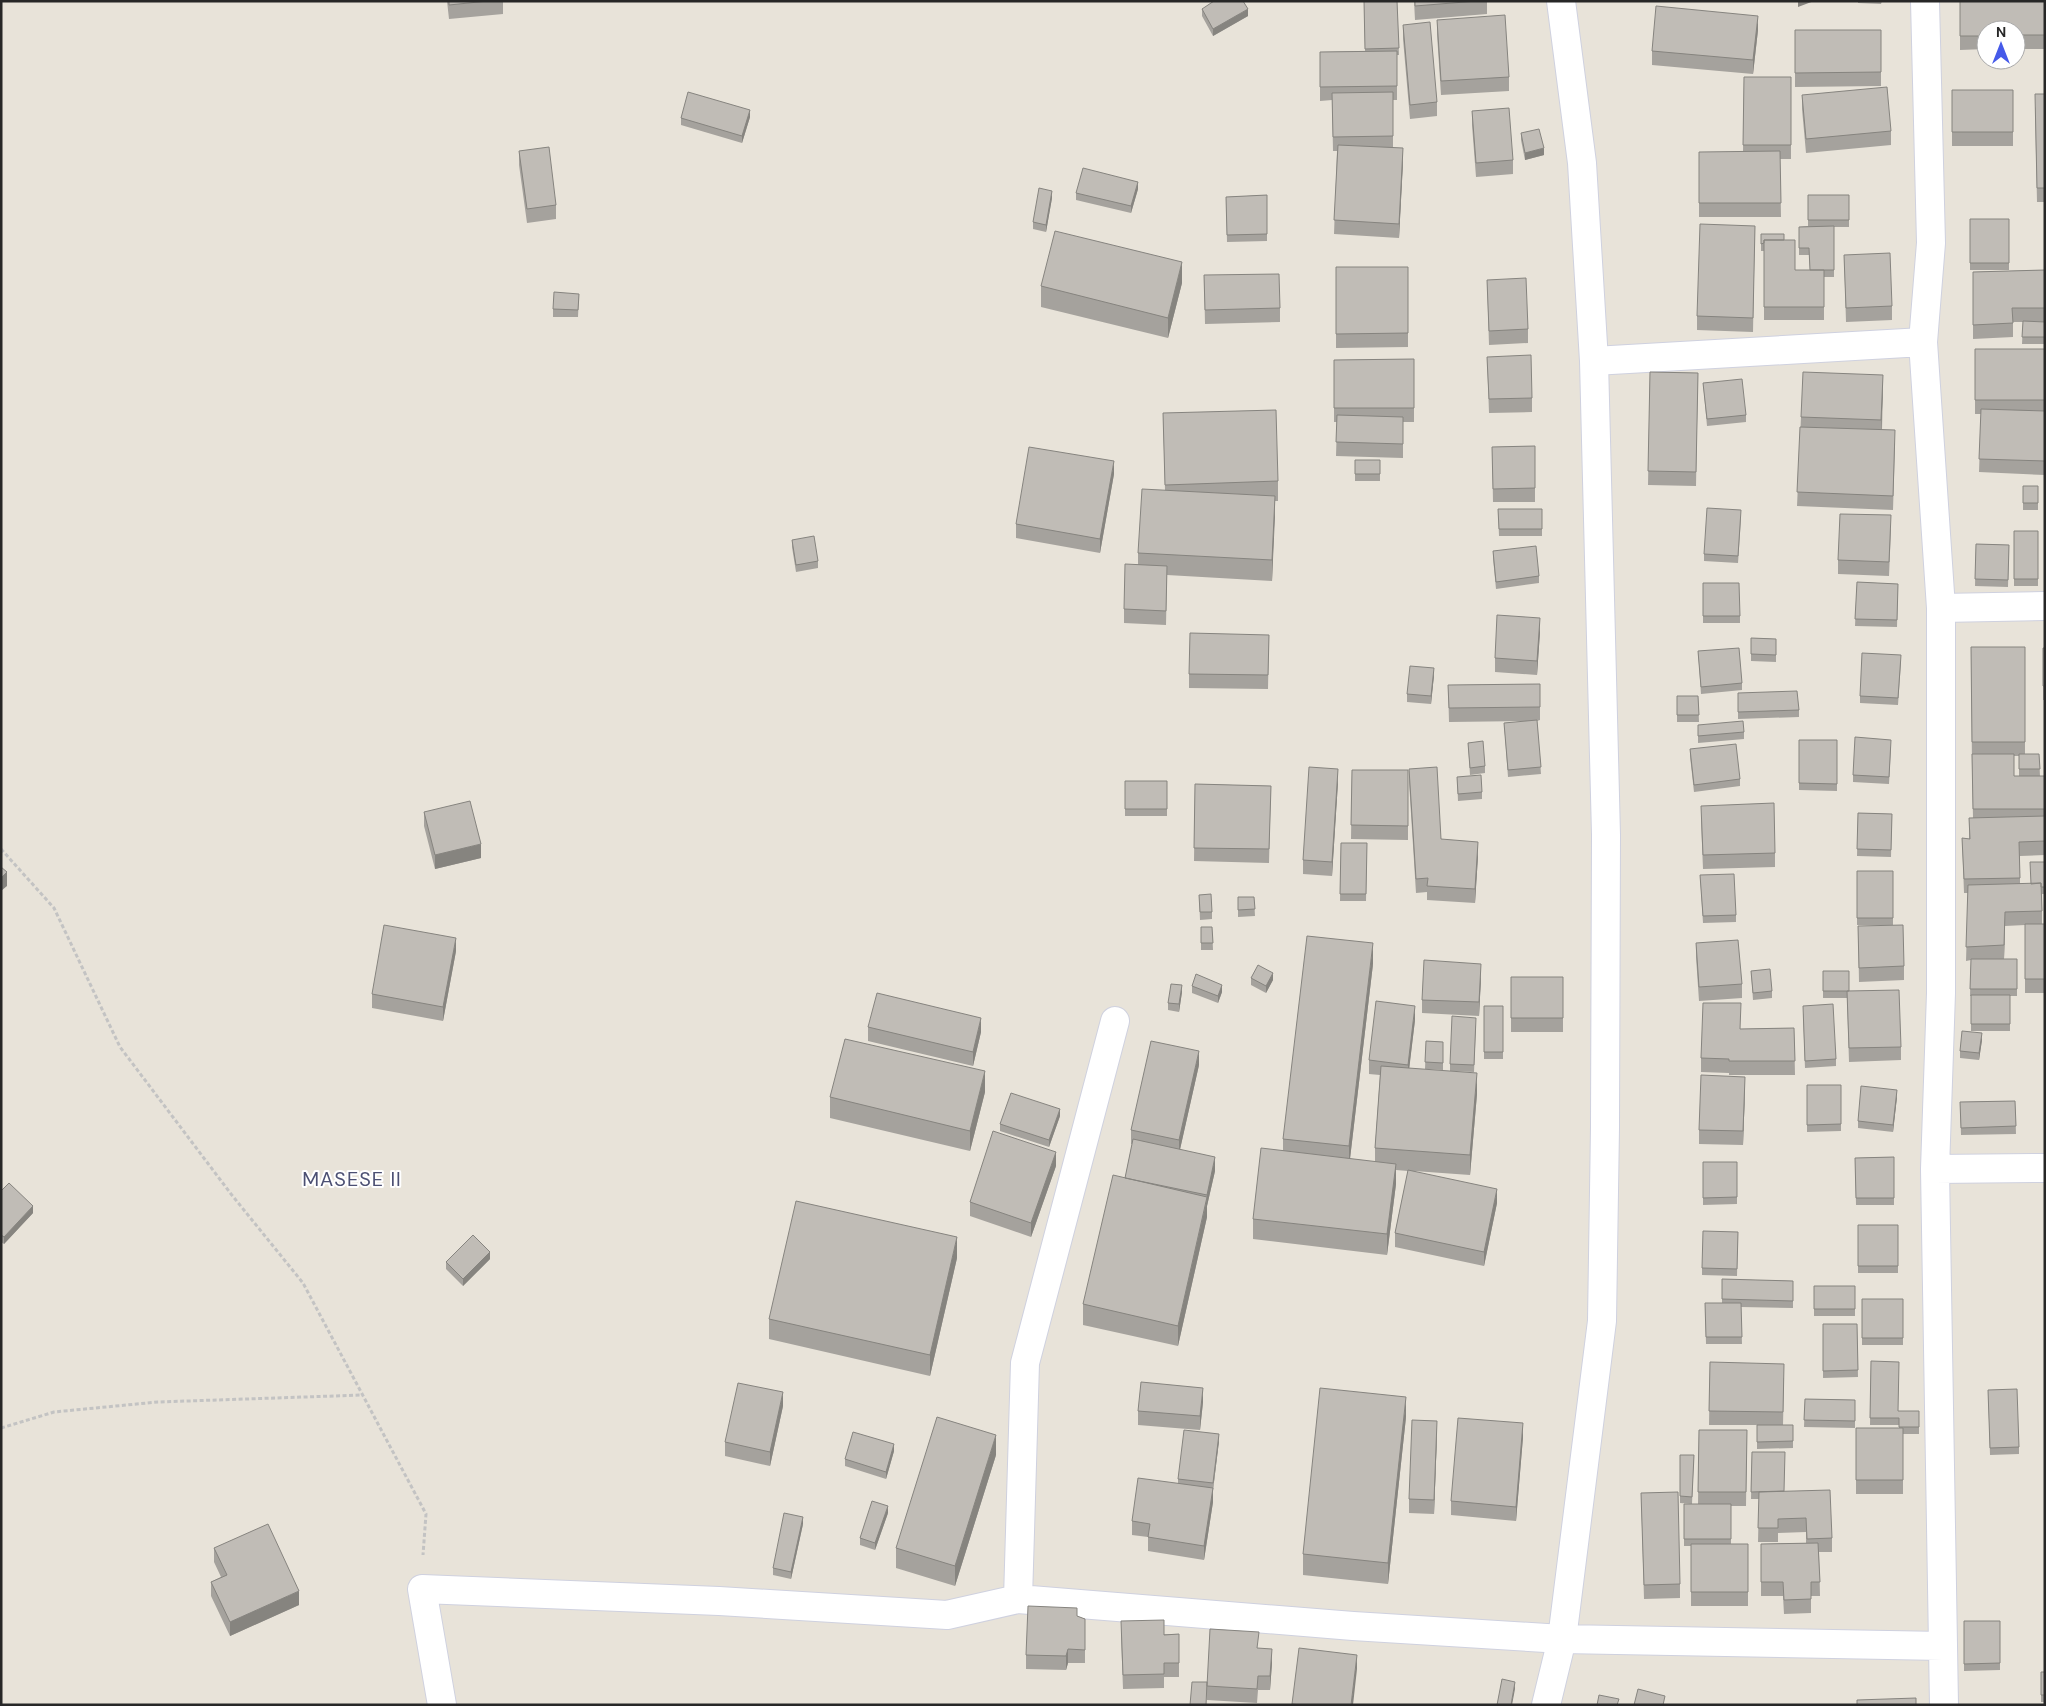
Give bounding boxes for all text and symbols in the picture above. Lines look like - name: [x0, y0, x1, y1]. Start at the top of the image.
- north arrow: [1976, 20, 2026, 70]
- text: N: [1996, 23, 2006, 41]
- district label: MASESE II: [302, 1166, 402, 1192]

